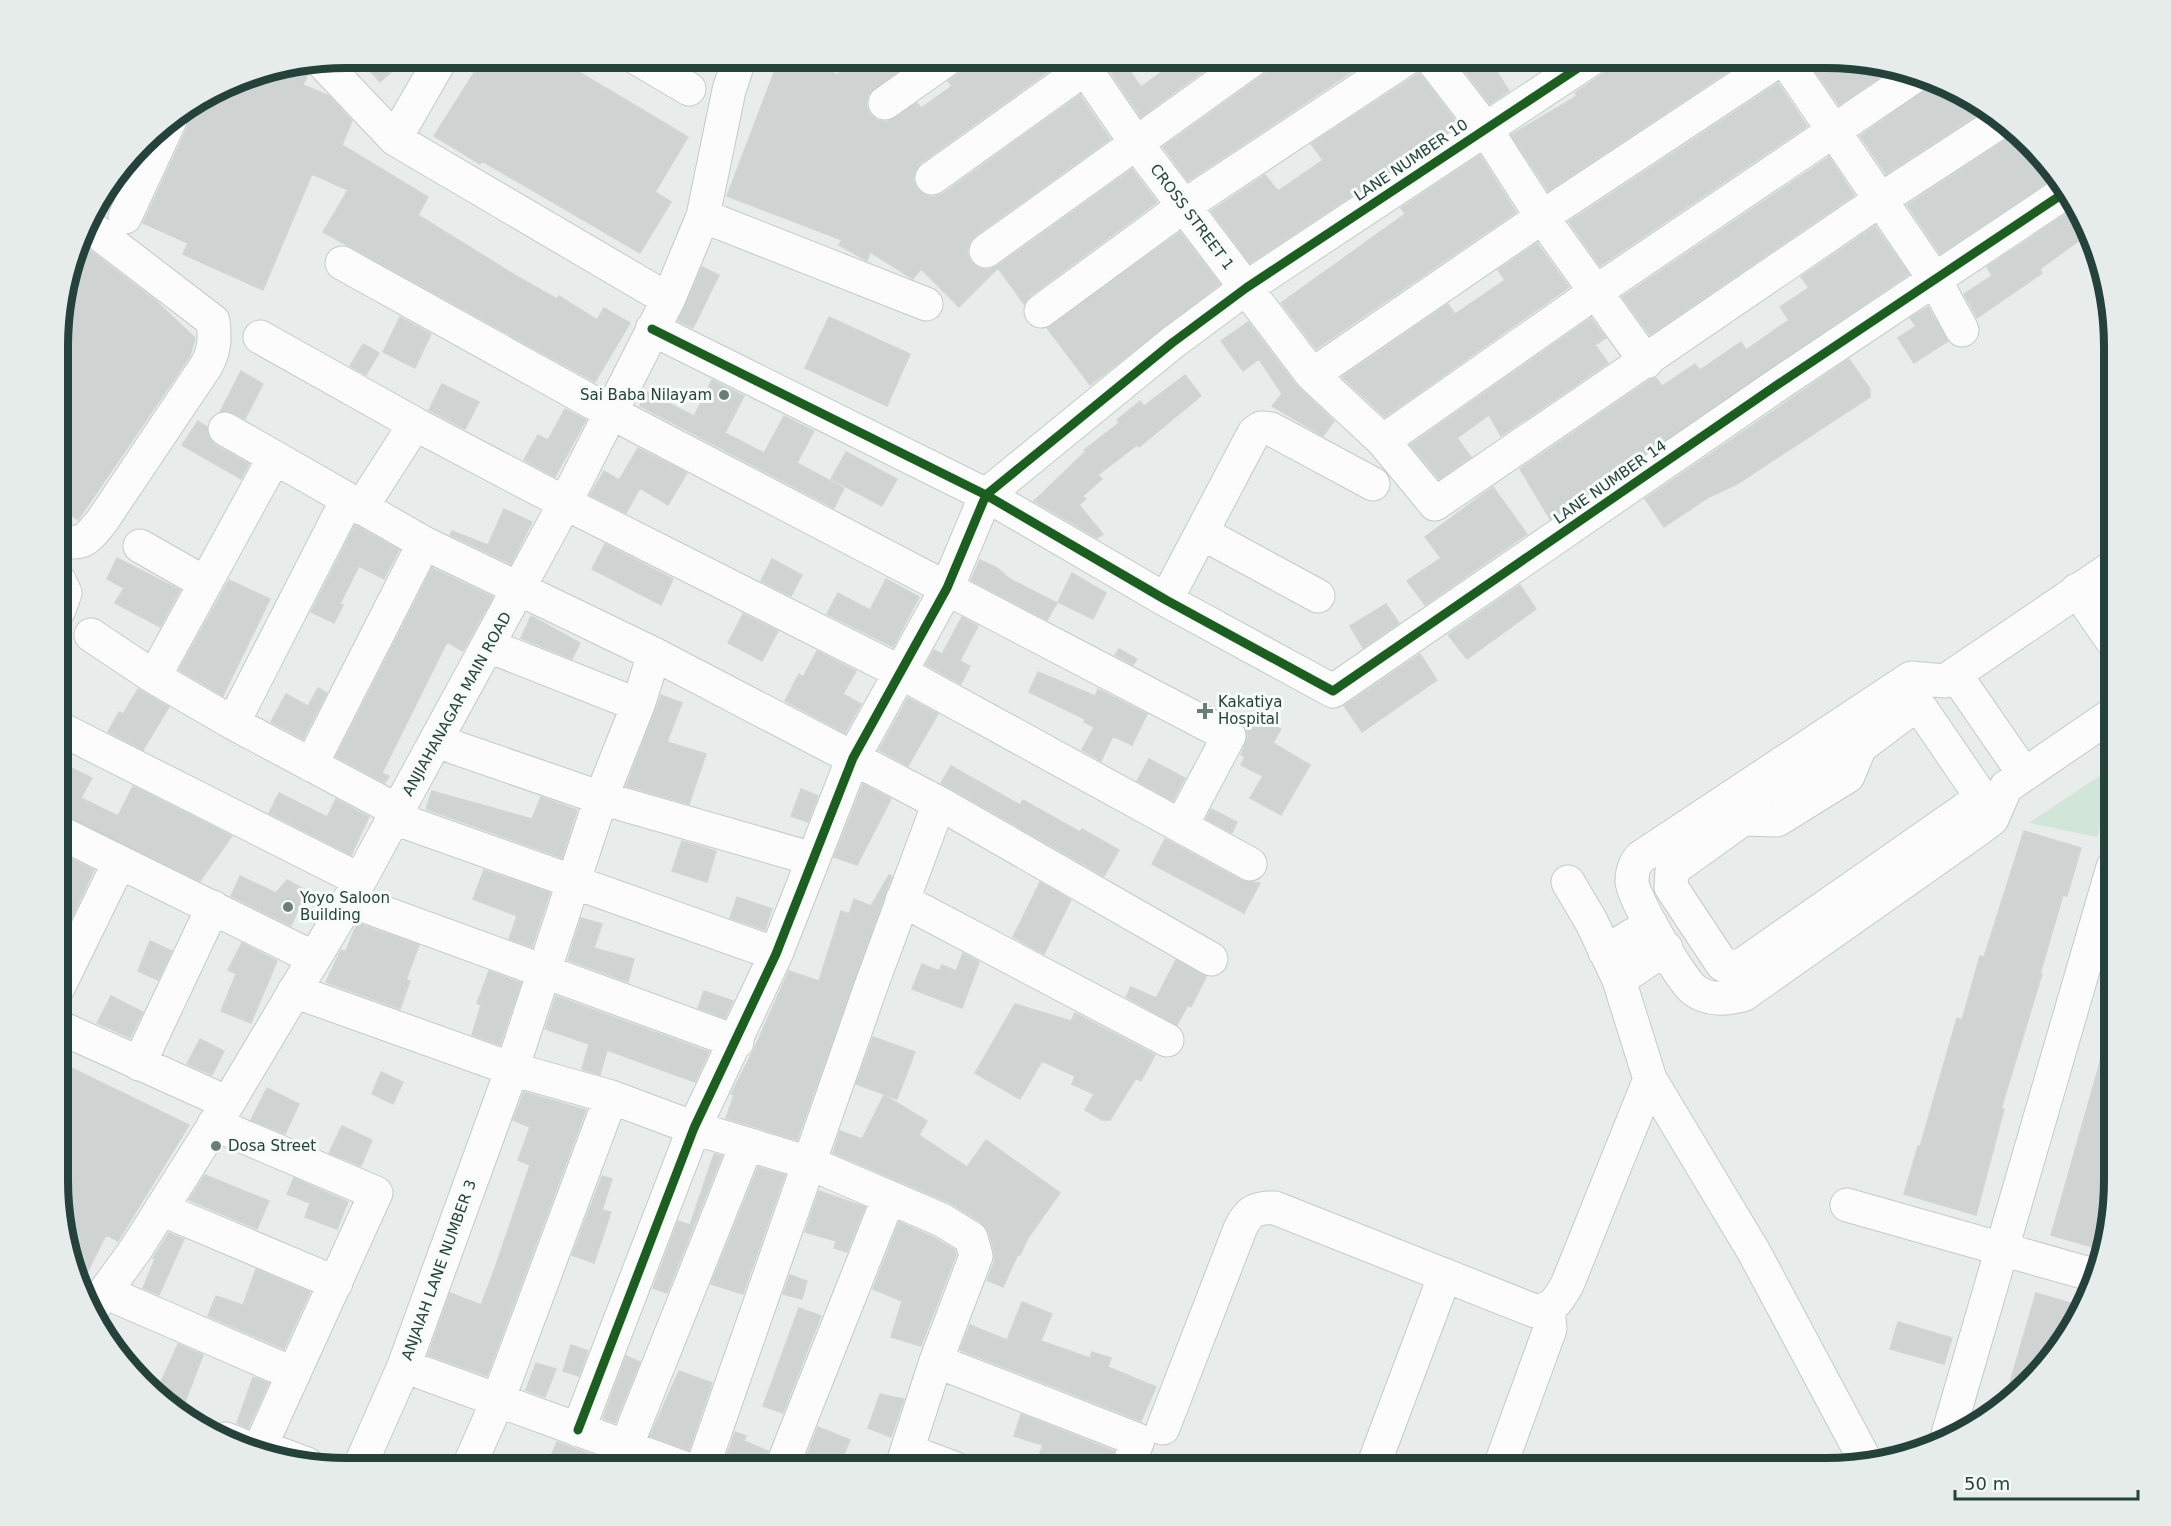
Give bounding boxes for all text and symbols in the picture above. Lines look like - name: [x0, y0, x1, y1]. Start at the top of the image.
- street label: LANE NUMBER 10: [1351, 115, 1471, 205]
- street label: CROSS STREET 1: [1146, 160, 1238, 274]
- place label: Sai Baba Nilayam: [580, 386, 712, 404]
- marker: Sai Baba Nilayam: [717, 388, 731, 402]
- street label: LANE NUMBER 14: [1550, 436, 1670, 528]
- street label: ANJIAHANAGAR MAIN ROAD: [399, 609, 515, 799]
- place label: Kakatiya Hospital: [1218, 693, 1283, 728]
- marker: Kakatiya Hospital: [1196, 702, 1214, 720]
- place label: Yoyo Saloon Building: [299, 889, 390, 924]
- marker: Yoyo Saloon Building: [281, 900, 295, 914]
- place label: Dosa Street: [228, 1137, 316, 1155]
- marker: Dosa Street: [209, 1139, 223, 1153]
- street label: ANJAIAH LANE NUMBER 3: [398, 1177, 480, 1363]
- scale bar: [1955, 1463, 2138, 1501]
- text: 50 m: [1964, 1473, 2010, 1494]

